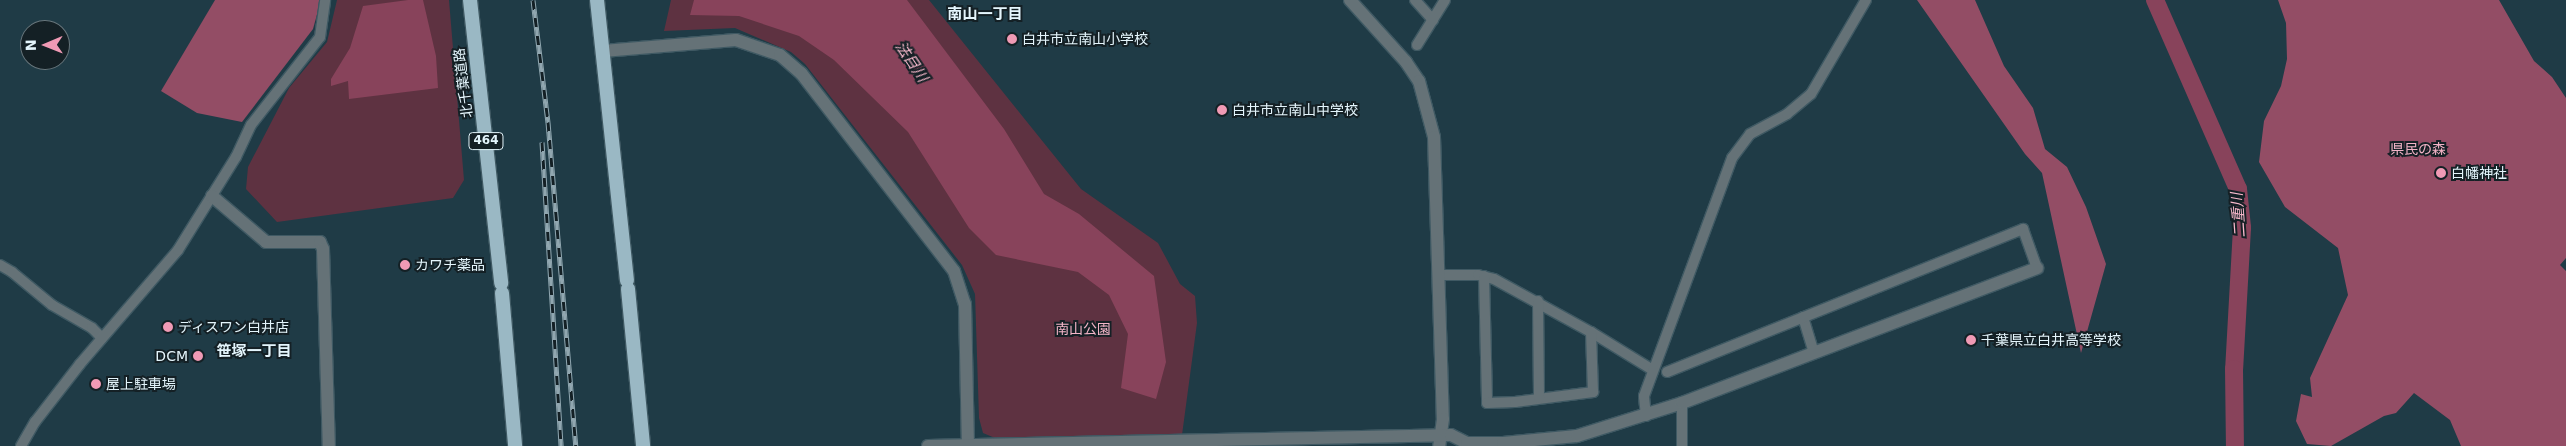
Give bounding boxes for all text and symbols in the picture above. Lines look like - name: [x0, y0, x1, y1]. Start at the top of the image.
- district label: 南山一丁目: [948, 6, 1022, 24]
- north arrow: [20, 20, 70, 70]
- place label: 白井市立南山小学校: [1022, 31, 1148, 47]
- marker: 白井市立南山小学校: [1006, 33, 1018, 45]
- water label: 法目川: [891, 38, 931, 86]
- text: N: [23, 39, 39, 51]
- street label: 北千葉道路: [450, 47, 476, 119]
- place label: 白井市立南山中学校: [1232, 102, 1358, 118]
- marker: 白井市立南山中学校: [1216, 104, 1228, 116]
- road number: 464: [467, 132, 505, 150]
- park label: 県民の森: [2390, 141, 2446, 157]
- place label: 白幡神社: [2451, 165, 2507, 181]
- marker: 白幡神社: [2435, 167, 2447, 179]
- water label: 二重川: [2228, 192, 2250, 238]
- place label: カワチ薬品: [415, 257, 485, 273]
- marker: カワチ薬品: [399, 259, 411, 271]
- place label: ディスワン白井店: [178, 319, 290, 335]
- marker: ディスワン白井店: [162, 321, 174, 333]
- park label: 南山公園: [1055, 321, 1111, 337]
- place label: 千葉県立白井高等学校: [1981, 332, 2121, 348]
- marker: 千葉県立白井高等学校: [1965, 334, 1977, 346]
- district label: 笹塚一丁目: [217, 343, 291, 361]
- place label: DCM: [155, 348, 188, 364]
- marker: DCM: [192, 350, 204, 362]
- place label: 屋上駐車場: [106, 376, 176, 392]
- marker: 屋上駐車場: [90, 378, 102, 390]

